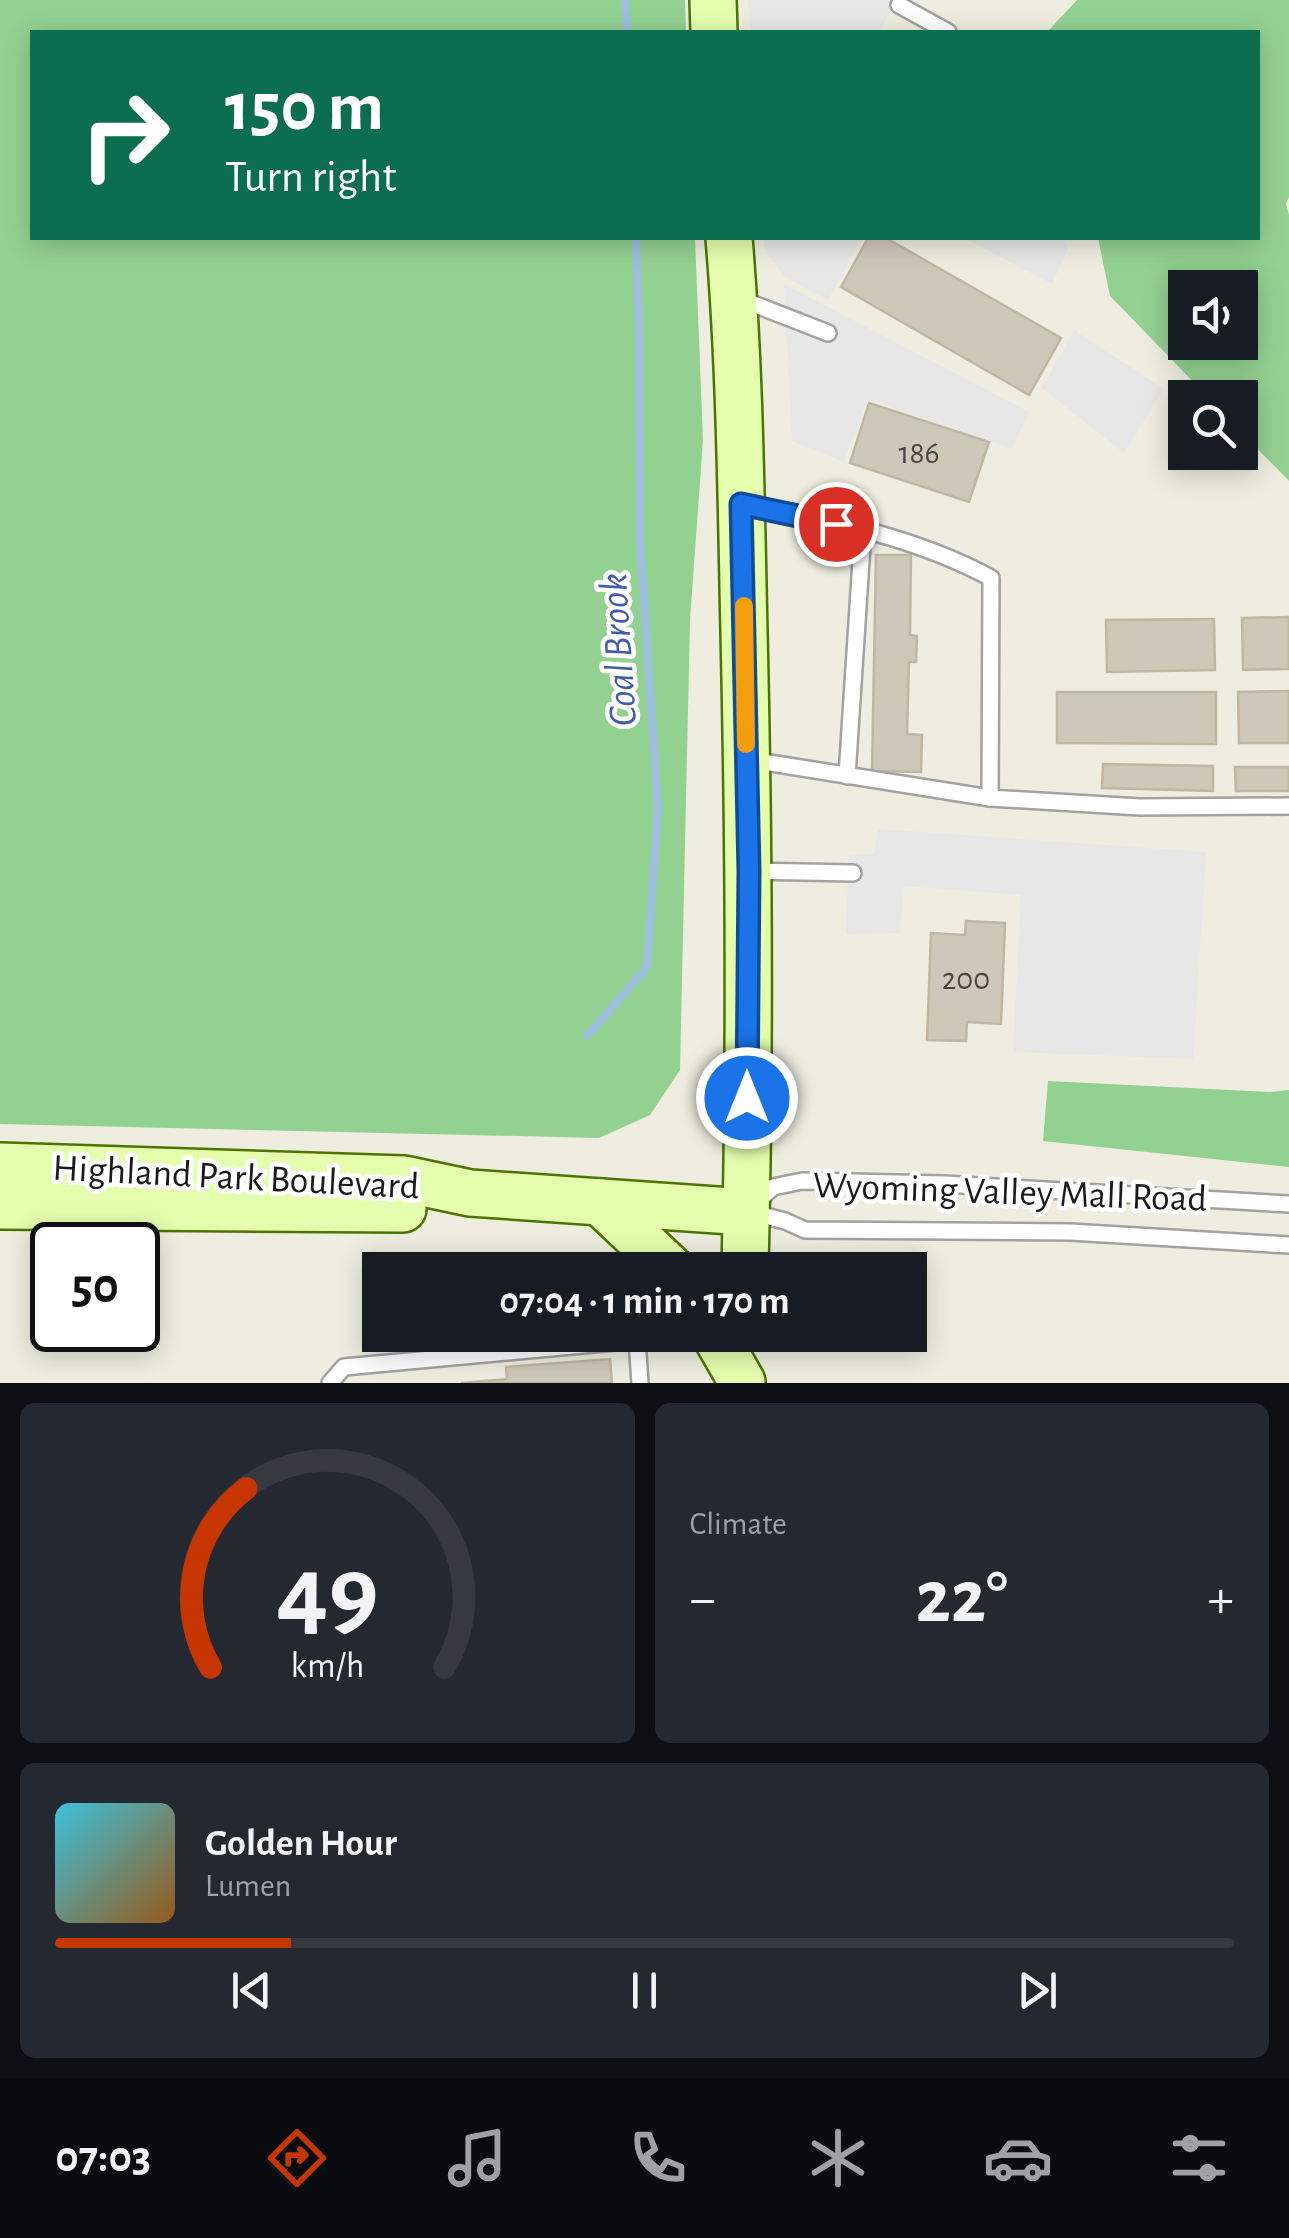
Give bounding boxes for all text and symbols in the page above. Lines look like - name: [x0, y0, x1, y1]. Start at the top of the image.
- icon: right: [60, 70, 190, 200]
- text: 150 m: [225, 73, 384, 143]
- text: Turn right: [225, 155, 397, 200]
- map controls: [1168, 270, 1258, 470]
- button: sound: [1168, 270, 1258, 360]
- button: search: [1168, 380, 1258, 470]
- house number: 186: [898, 437, 940, 469]
- pin: [794, 482, 879, 567]
- icon: arrive: [809, 497, 864, 552]
- water label: Coal Brook: [594, 572, 644, 728]
- house number: 200: [942, 963, 990, 995]
- position arrow: [695, 1046, 799, 1150]
- street label: Highland Park Boulevard: [52, 1149, 420, 1207]
- street label: Wyoming Valley Mall Road: [812, 1167, 1208, 1219]
- speed limit sign: 50: [30, 1222, 160, 1352]
- text: 07:04 · 1 min · 170 m: [499, 1283, 790, 1321]
- text: Climate: [690, 1508, 787, 1540]
- text: 49: [276, 1542, 379, 1646]
- text: 22°: [915, 1561, 1008, 1636]
- text: −: [690, 1572, 716, 1627]
- text: +: [1208, 1572, 1234, 1627]
- text: km/h: [290, 1648, 364, 1684]
- text: Golden Hour: [205, 1825, 397, 1863]
- text: Lumen: [205, 1870, 291, 1902]
- icon: previous: [224, 1963, 279, 2018]
- icon: pause: [617, 1963, 672, 2018]
- icon: next: [1010, 1963, 1065, 2018]
- icon: directions: [262, 2123, 332, 2193]
- icon: music: [442, 2123, 512, 2193]
- icon: phone: [623, 2123, 693, 2193]
- icon: climate: [803, 2123, 873, 2193]
- icon: car: [983, 2123, 1053, 2193]
- icon: filters: [1164, 2123, 1234, 2193]
- text: 07:03: [55, 2135, 151, 2180]

